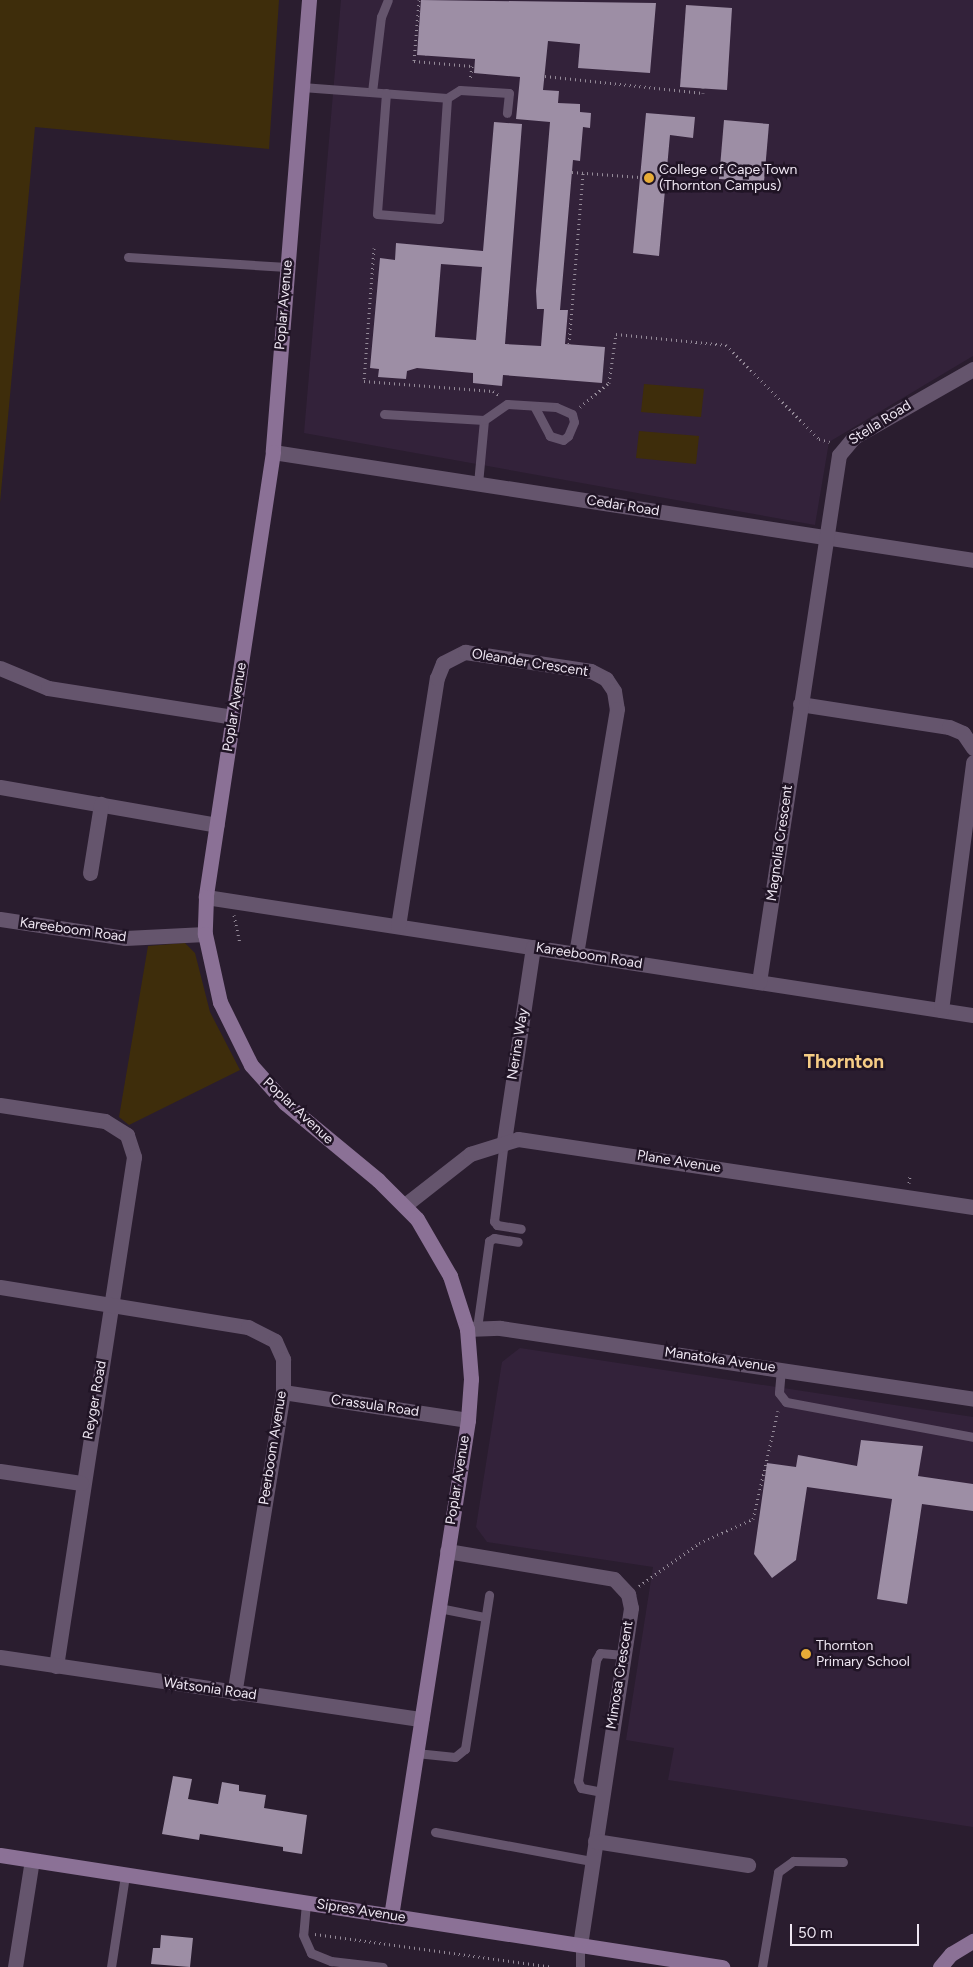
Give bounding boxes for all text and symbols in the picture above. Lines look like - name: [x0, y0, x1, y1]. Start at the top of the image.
- place label: College of Cape Town (Thornton Campus): [659, 162, 797, 194]
- marker: College of Cape Town (Thornton Campus): [643, 172, 655, 184]
- street label: Poplar Avenue: [272, 259, 296, 351]
- street label: Stella Road: [846, 397, 914, 449]
- street label: Cedar Road: [585, 492, 661, 520]
- street label: Oleander Crescent: [470, 645, 590, 681]
- street label: Poplar Avenue: [220, 661, 250, 753]
- street label: Magnolia Crescent: [764, 784, 796, 902]
- street label: Kareeboom Road: [19, 914, 127, 946]
- street label: Kareeboom Road: [535, 939, 643, 973]
- street label: Nerina Way: [504, 1007, 532, 1081]
- district label: Thornton: [804, 1051, 884, 1073]
- street label: Poplar Avenue: [259, 1074, 337, 1148]
- street label: Plane Avenue: [636, 1147, 722, 1177]
- street label: Manatoka Avenue: [663, 1344, 777, 1376]
- street label: Reyger Road: [80, 1359, 110, 1441]
- street label: Peerboom Avenue: [256, 1390, 290, 1506]
- street label: Crassula Road: [330, 1392, 420, 1420]
- street label: Poplar Avenue: [443, 1434, 473, 1526]
- street label: Mimosa Crescent: [603, 1620, 637, 1730]
- place label: Thornton Primary School: [816, 1638, 910, 1670]
- marker: Thornton Primary School: [800, 1648, 812, 1660]
- street label: Watsonia Road: [162, 1674, 258, 1704]
- street label: Sipres Avenue: [315, 1896, 407, 1926]
- scale bar: [793, 1914, 922, 1946]
- text: 50 m: [798, 1924, 833, 1942]

